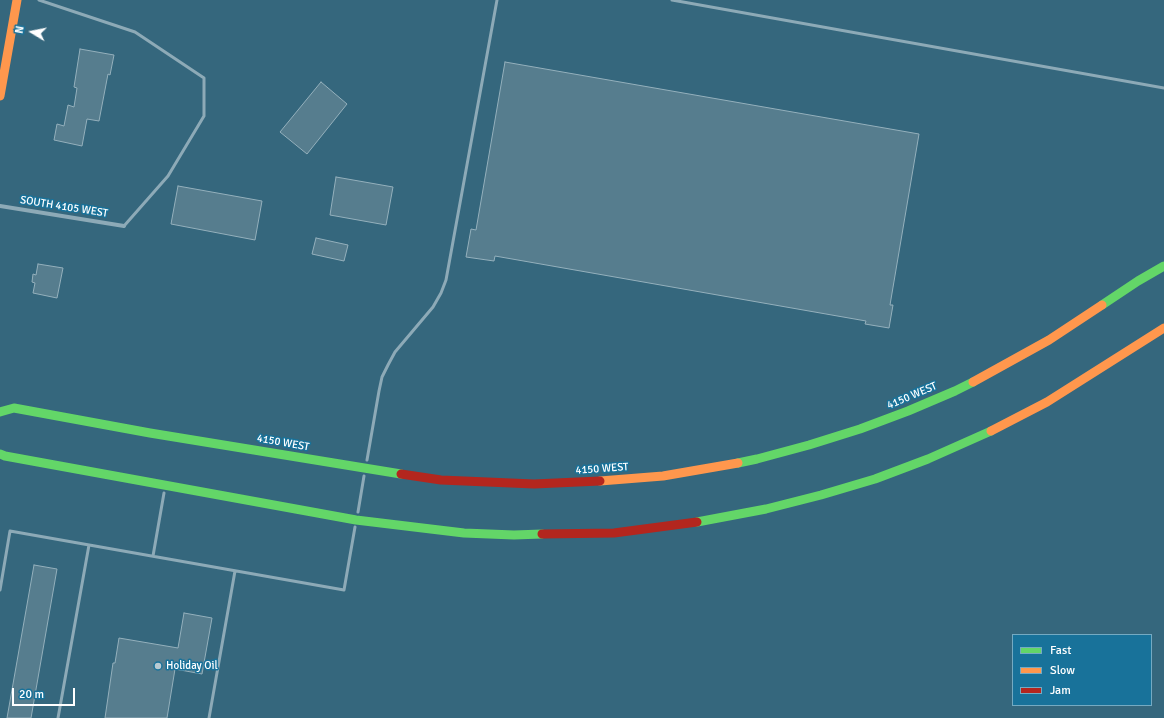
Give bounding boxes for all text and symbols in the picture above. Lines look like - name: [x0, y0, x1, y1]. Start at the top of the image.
- north arrow: [12, 12, 52, 52]
- text: N: [13, 25, 27, 35]
- street label: SOUTH 4105 WEST: [19, 194, 109, 220]
- street label: 4150 WEST: [885, 380, 939, 412]
- street label: 4150 WEST: [256, 432, 310, 454]
- street label: 4150 WEST: [575, 461, 629, 477]
- legend: [1012, 634, 1152, 706]
- text: Fast: [1050, 643, 1071, 658]
- place label: Holiday Oil: [166, 659, 218, 673]
- marker: Holiday Oil: [153, 661, 163, 671]
- text: Slow: [1050, 663, 1075, 678]
- scale bar: [14, 680, 77, 706]
- text: Jam: [1050, 683, 1071, 698]
- text: 20 m: [19, 687, 44, 702]

